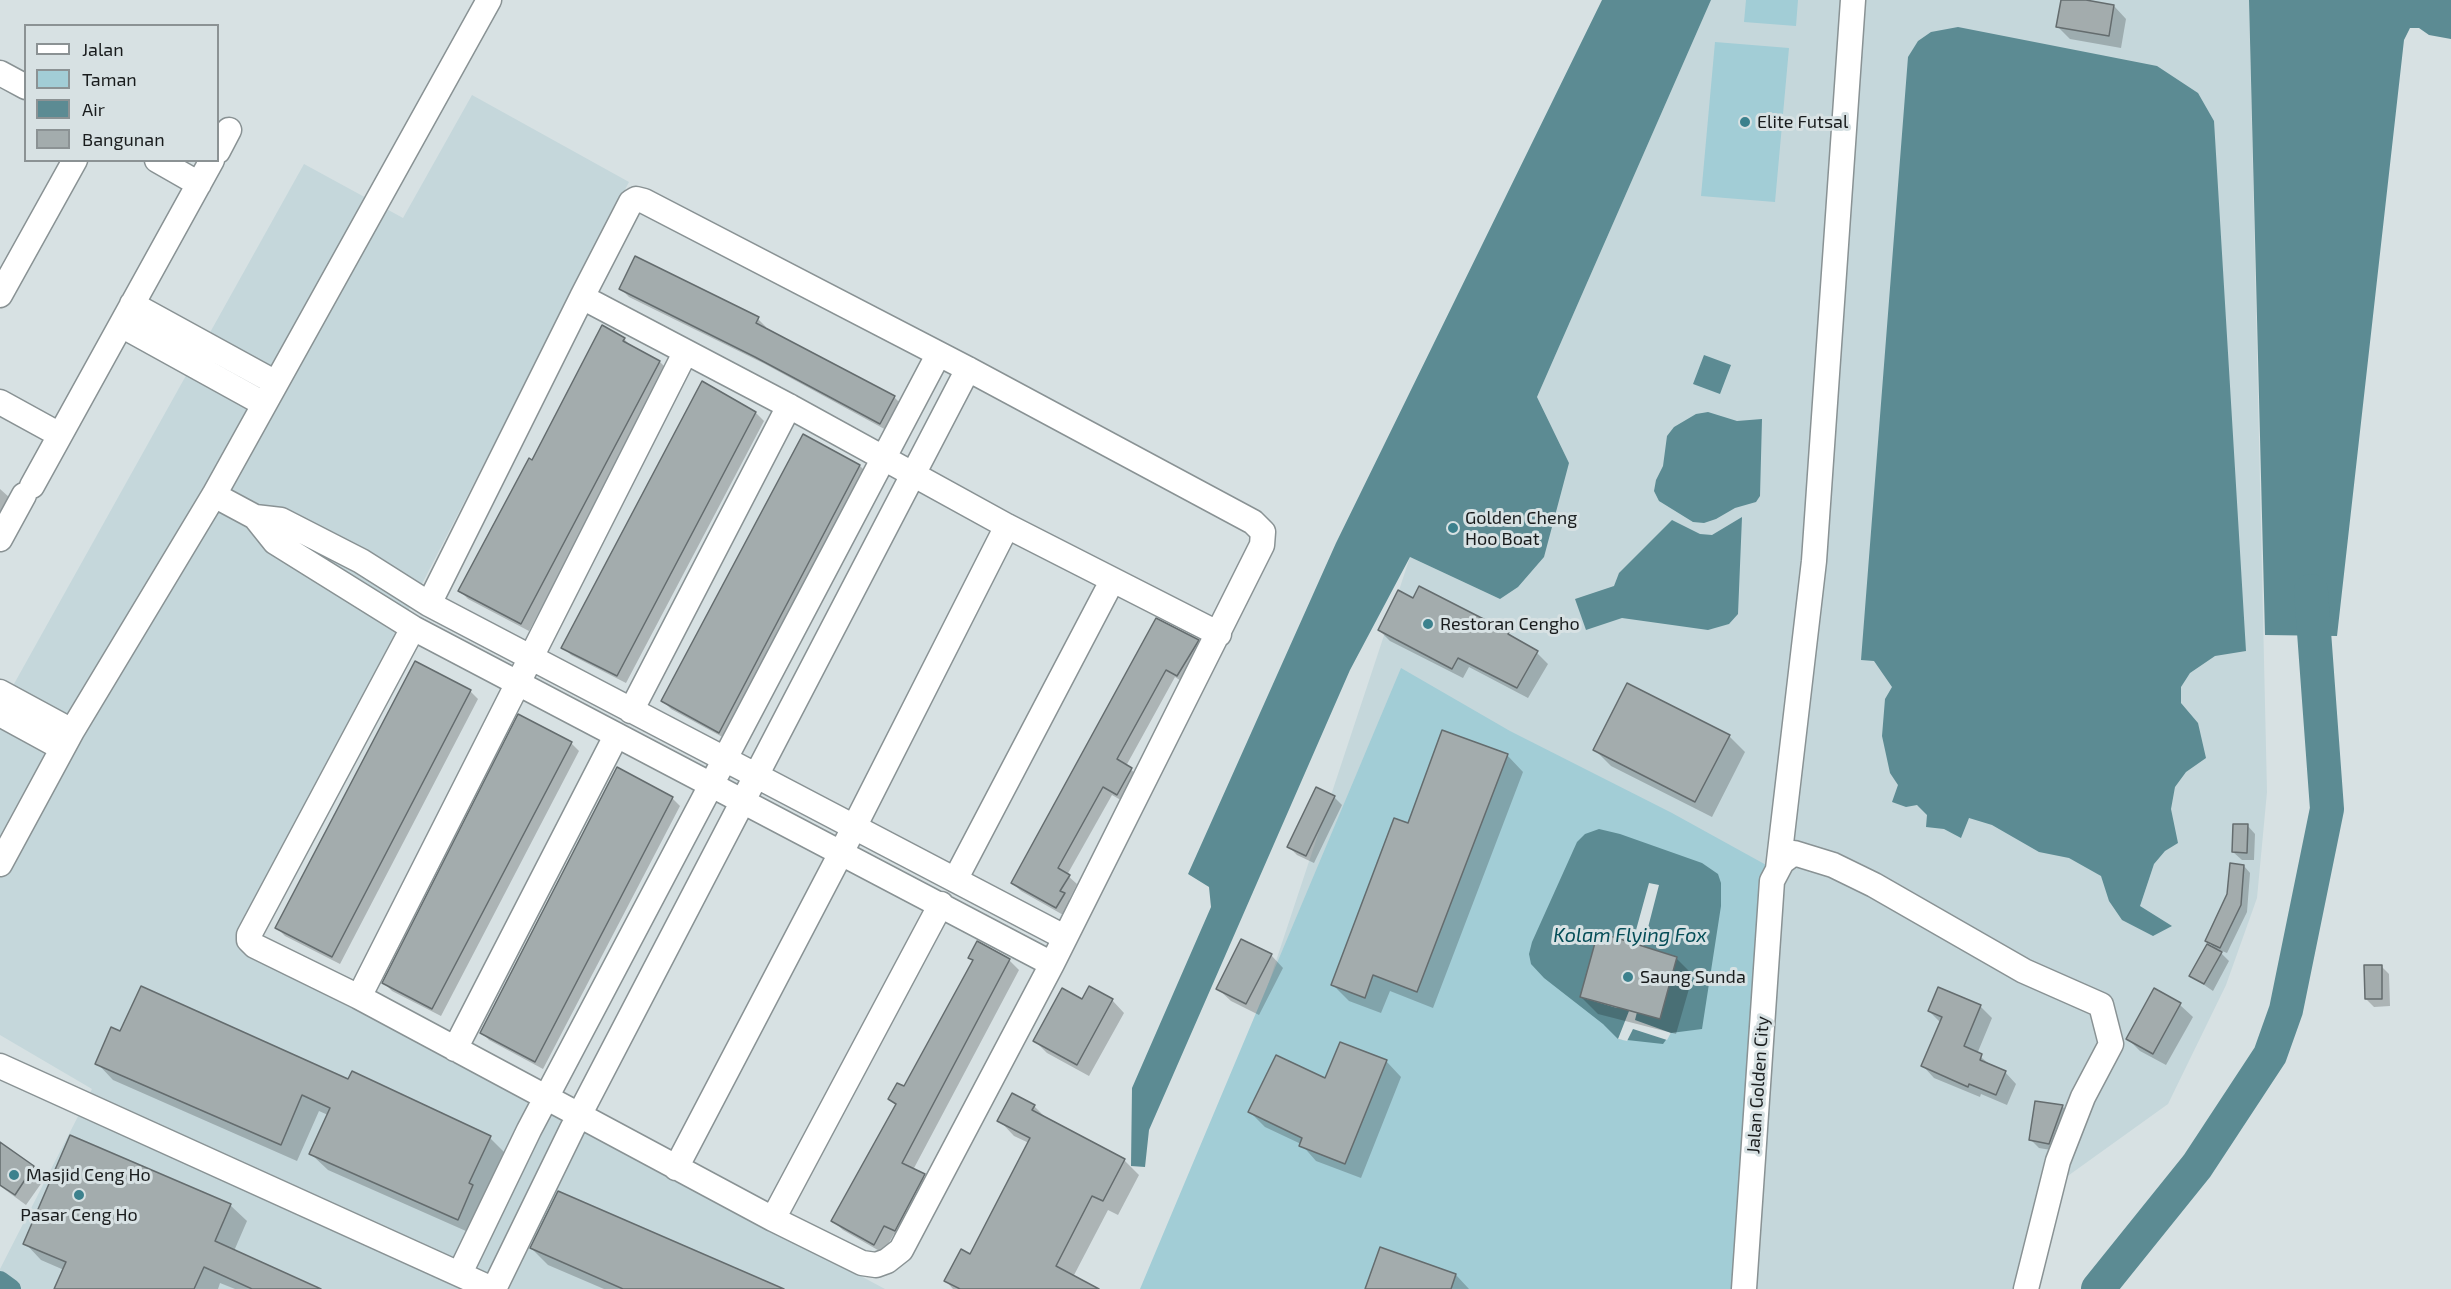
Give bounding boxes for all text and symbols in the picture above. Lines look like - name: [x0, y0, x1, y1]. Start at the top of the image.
- legend: [24, 24, 219, 162]
- text: Jalan: [82, 38, 124, 60]
- text: Taman: [82, 68, 137, 90]
- text: Air: [82, 98, 105, 120]
- place label: Elite Futsal: [1757, 111, 1848, 133]
- marker: Elite Futsal: [1738, 115, 1752, 129]
- text: Bangunan: [82, 128, 165, 150]
- place label: Golden Cheng Hoo Boat: [1465, 507, 1577, 550]
- marker: Golden Cheng Hoo Boat: [1446, 521, 1460, 535]
- place label: Restoran Cengho: [1440, 613, 1580, 635]
- marker: Restoran Cengho: [1421, 617, 1435, 631]
- water label: Kolam Flying Fox: [1553, 923, 1707, 947]
- place label: Saung Sunda: [1640, 966, 1746, 988]
- marker: Saung Sunda: [1621, 970, 1635, 984]
- street label: Jalan Golden City: [1742, 1015, 1774, 1155]
- place label: Masjid Ceng Ho: [26, 1164, 151, 1186]
- marker: Masjid Ceng Ho: [7, 1168, 21, 1182]
- marker: Pasar Ceng Ho: [72, 1188, 86, 1202]
- place label: Pasar Ceng Ho: [20, 1204, 138, 1226]

